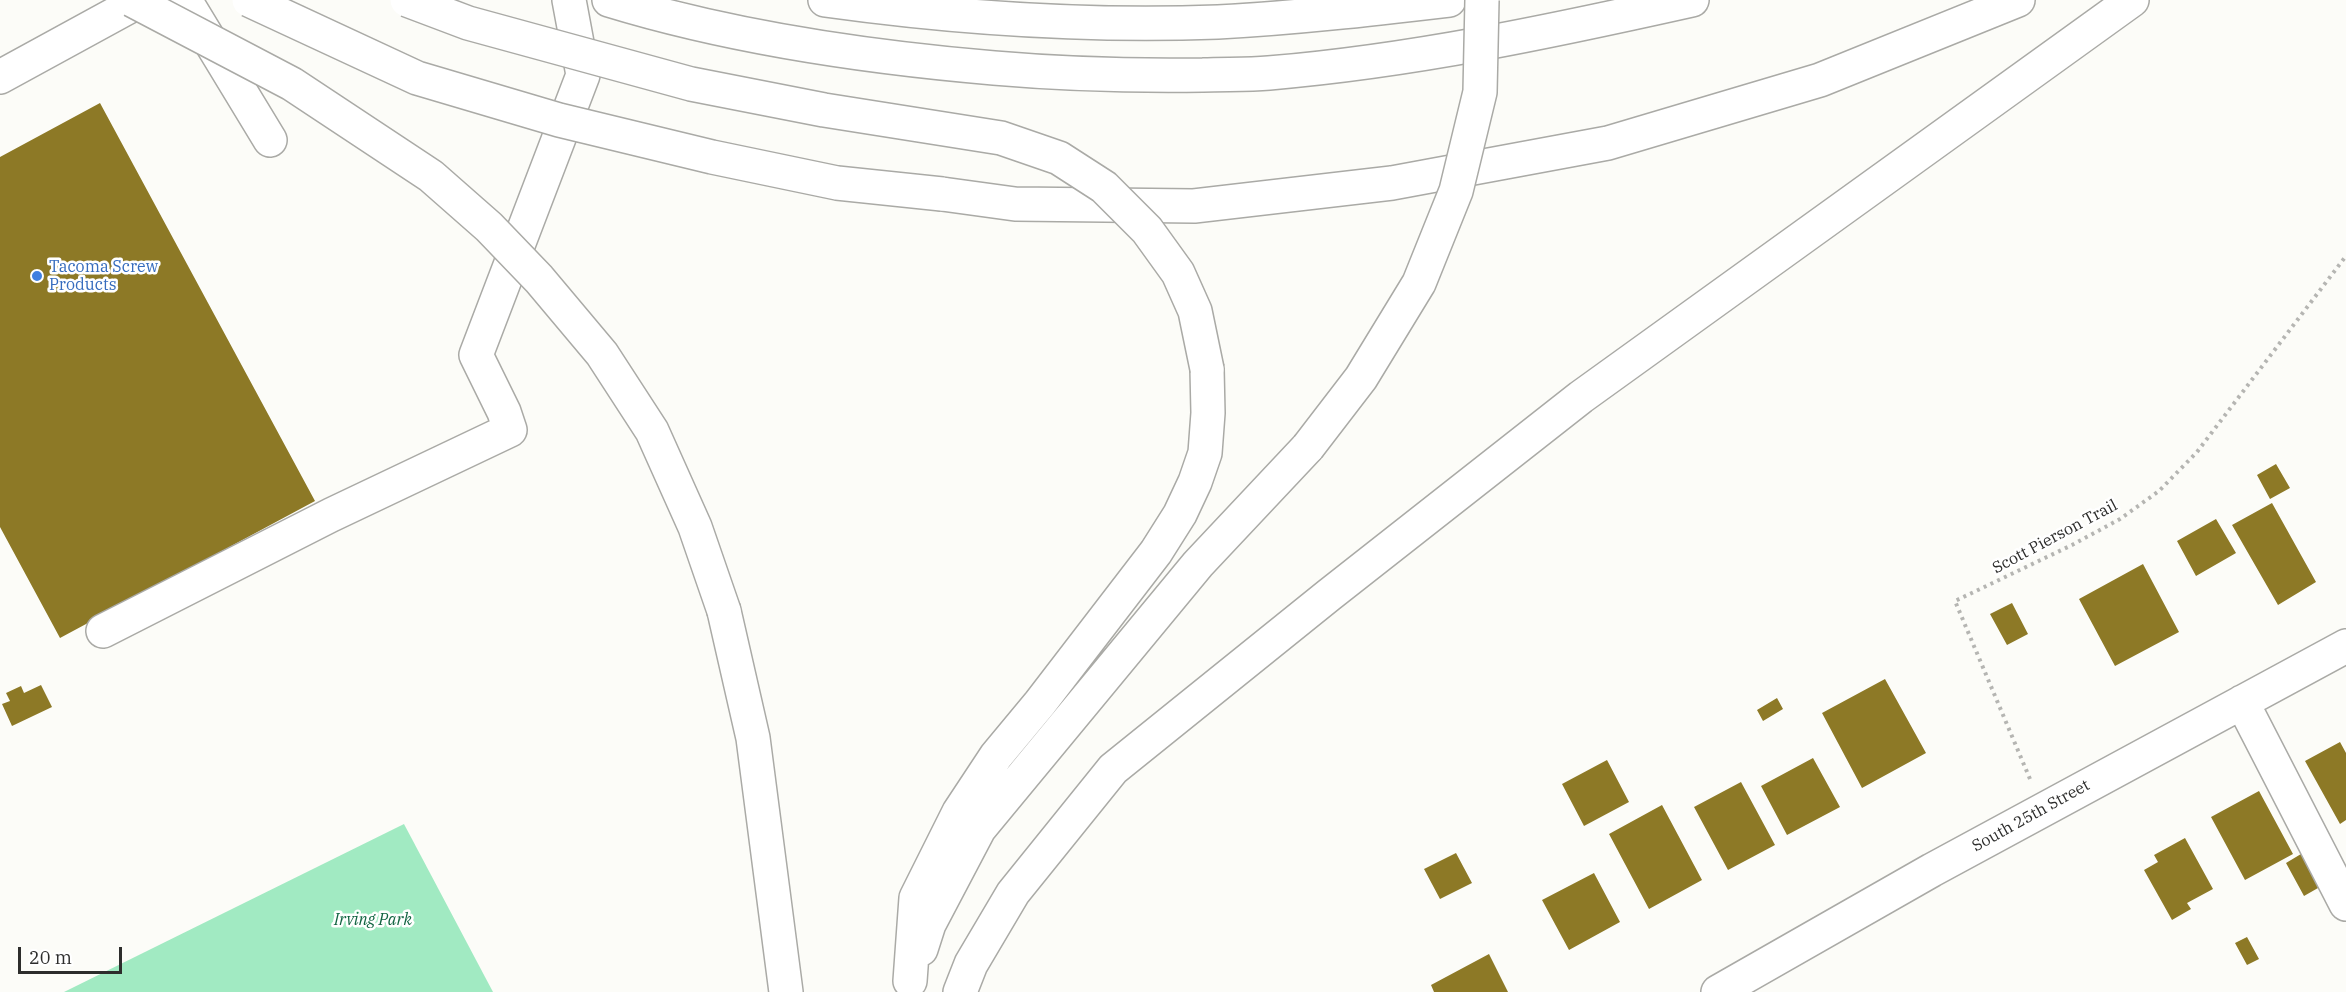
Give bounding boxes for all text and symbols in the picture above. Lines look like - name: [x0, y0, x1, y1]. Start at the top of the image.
- place label: Tacoma Screw Products: [49, 257, 158, 295]
- marker: Tacoma Screw Products: [30, 269, 44, 283]
- street label: Scott Pierson Trail: [1989, 496, 2121, 578]
- street label: South 25th Street: [1969, 776, 2093, 856]
- park label: Irving Park: [334, 910, 412, 930]
- scale bar: [21, 935, 124, 973]
- text: 20 m: [29, 946, 72, 969]

